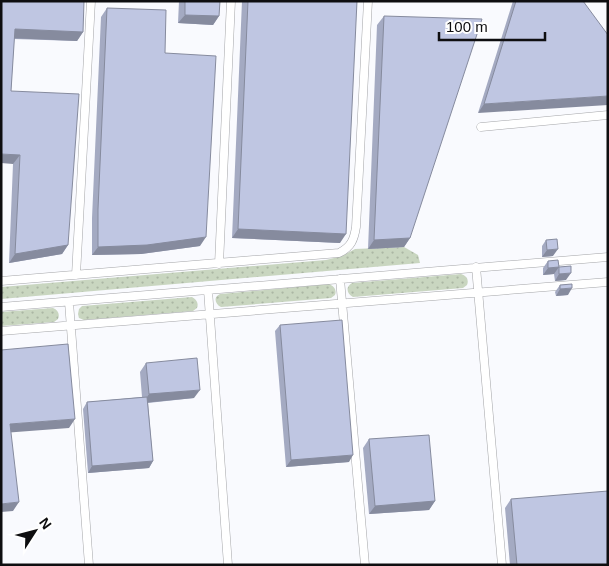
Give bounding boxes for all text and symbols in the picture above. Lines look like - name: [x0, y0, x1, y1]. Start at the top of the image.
- scale bar: [439, 10, 545, 42]
- text: 100 m: [446, 18, 488, 35]
- north arrow: [10, 506, 60, 556]
- text: N: [36, 515, 55, 532]

